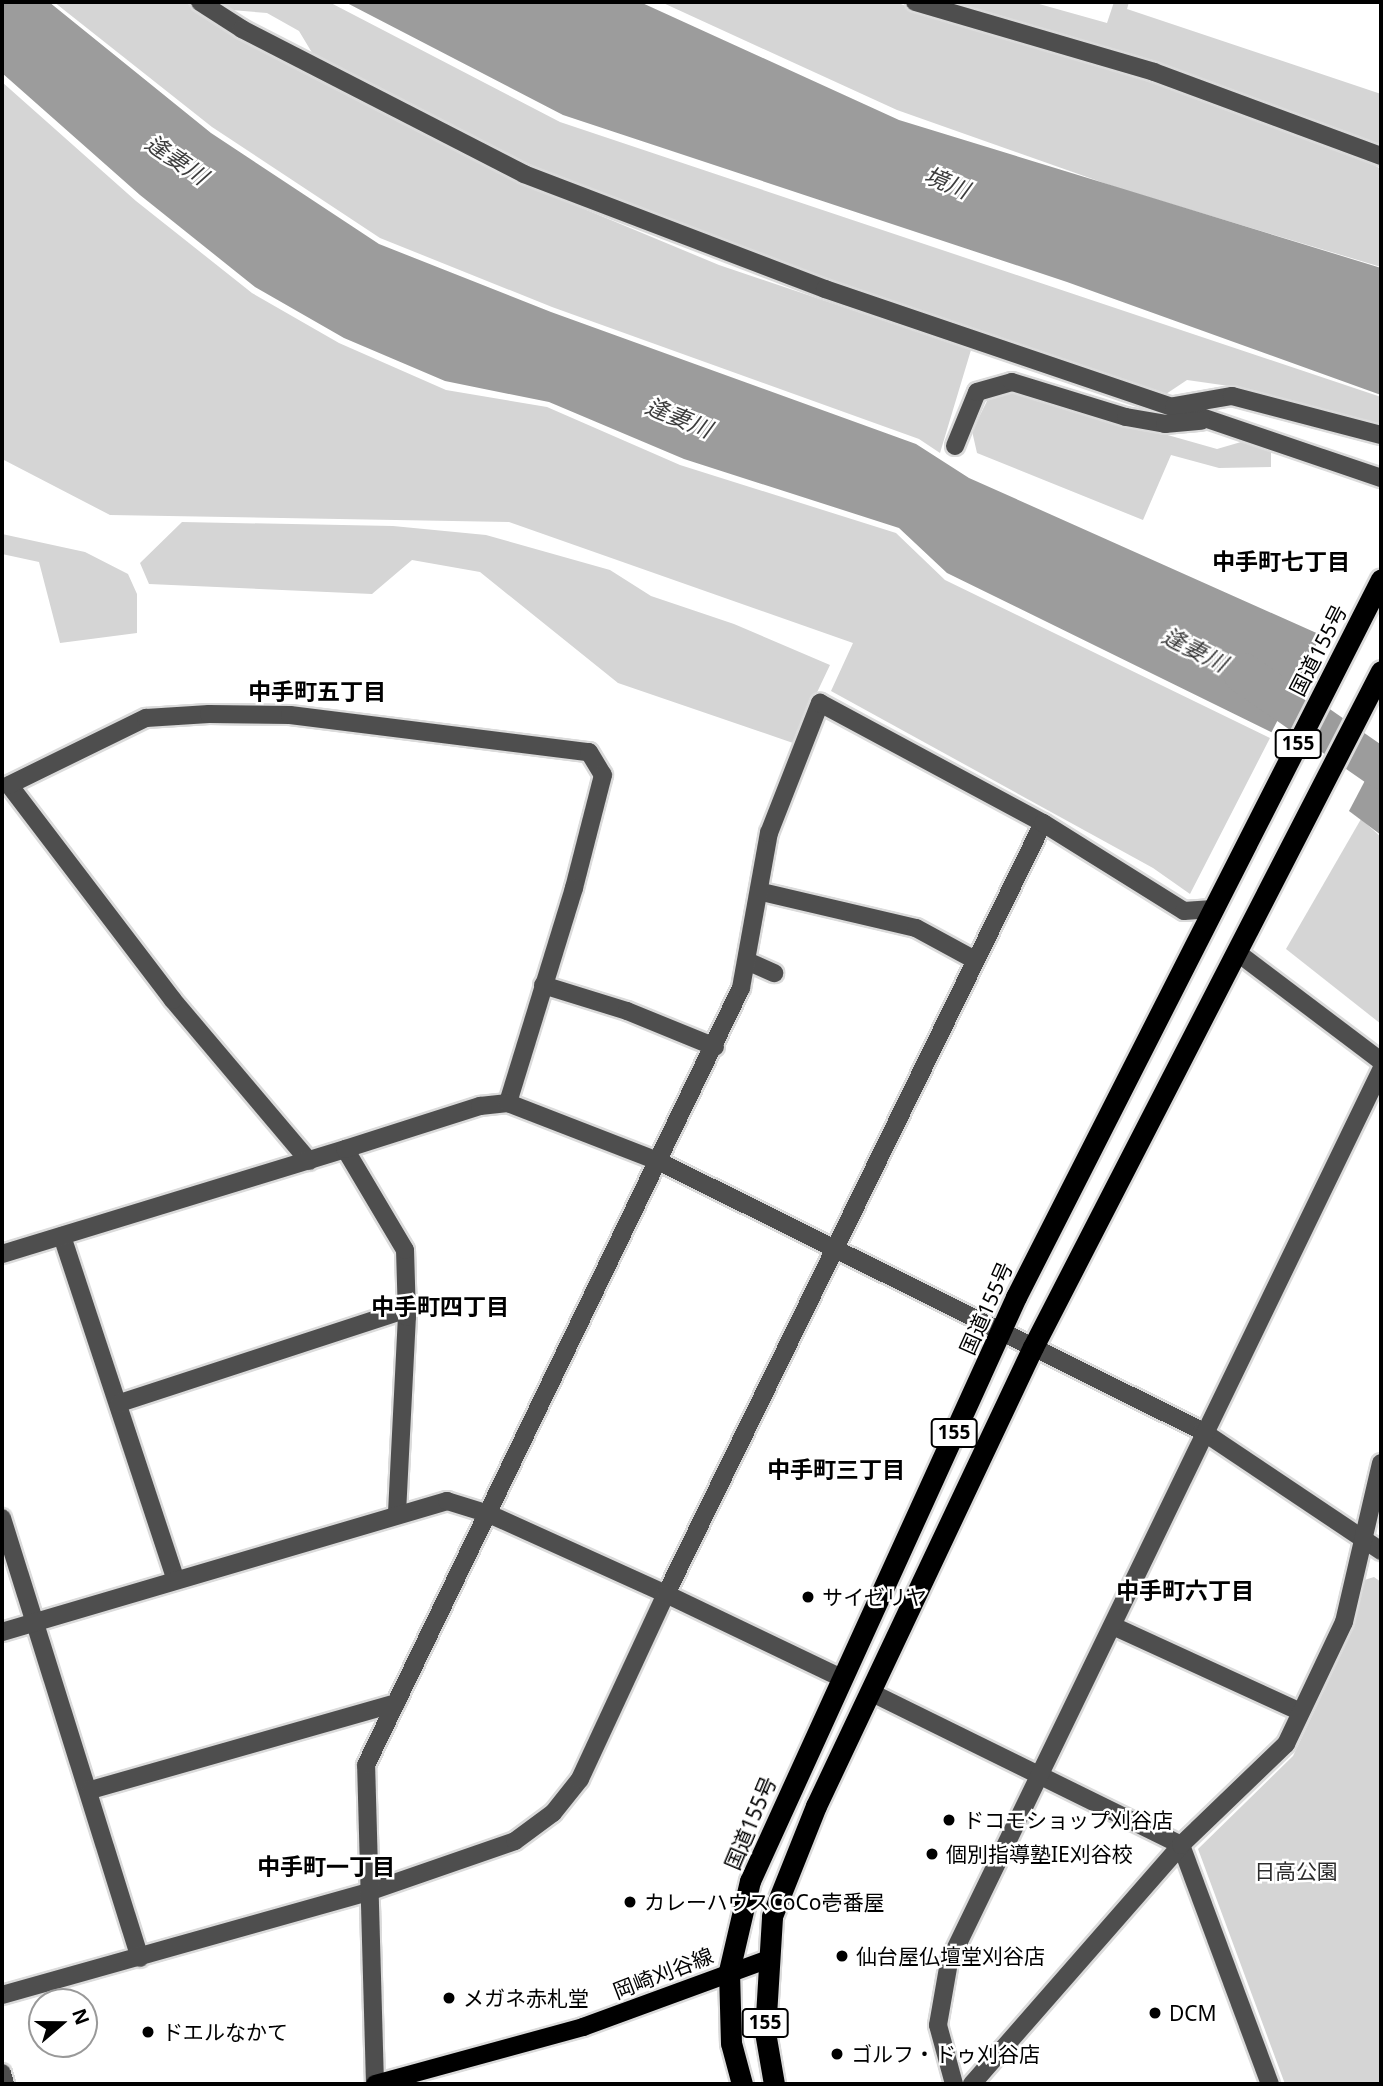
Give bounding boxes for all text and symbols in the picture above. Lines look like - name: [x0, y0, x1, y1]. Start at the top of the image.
- water label: 逢妻川: [141, 128, 213, 190]
- water label: 境川: [921, 161, 973, 203]
- water label: 逢妻川: [642, 391, 716, 443]
- district label: 中手町七丁目: [1212, 547, 1350, 575]
- street label: 国道155号: [1284, 600, 1352, 700]
- water label: 逢妻川: [1158, 621, 1232, 677]
- district label: 中手町五丁目: [248, 677, 386, 705]
- road number: 155: [1274, 729, 1322, 760]
- street label: 国道155号: [954, 1258, 1018, 1358]
- district label: 中手町四丁目: [371, 1292, 509, 1320]
- road number: 155: [930, 1418, 978, 1448]
- district label: 中手町三丁目: [767, 1455, 905, 1483]
- district label: 中手町六丁目: [1116, 1576, 1254, 1604]
- place label: サイゼリヤ: [822, 1584, 927, 1610]
- marker: サイゼリヤ: [800, 1589, 816, 1605]
- street label: 国道155号: [719, 1772, 781, 1874]
- place label: ドコモショップ刈谷店: [963, 1807, 1173, 1833]
- marker: ドコモショップ刈谷店: [941, 1812, 957, 1828]
- place label: 個別指導塾IE刈谷校: [946, 1841, 1133, 1867]
- marker: 個別指導塾IE刈谷校: [924, 1846, 940, 1862]
- district label: 中手町一丁目: [257, 1852, 395, 1880]
- park label: 日高公園: [1254, 1858, 1338, 1884]
- place label: カレーハウスCoCo壱番屋: [644, 1889, 885, 1915]
- marker: カレーハウスCoCo壱番屋: [622, 1894, 638, 1910]
- street label: 岡崎刈谷線: [609, 1942, 717, 2004]
- place label: 仙台屋仏壇堂刈谷店: [856, 1943, 1045, 1969]
- marker: 仙台屋仏壇堂刈谷店: [834, 1948, 850, 1964]
- place label: メガネ赤札堂: [463, 1985, 589, 2011]
- north arrow: [28, 1988, 98, 2058]
- marker: メガネ赤札堂: [441, 1990, 457, 2006]
- place label: DCM: [1169, 2000, 1217, 2026]
- text: N: [66, 2005, 96, 2028]
- marker: DCM: [1147, 2005, 1163, 2021]
- road number: 155: [740, 2008, 790, 2038]
- place label: ドエルなかて: [162, 2019, 288, 2045]
- marker: ドエルなかて: [140, 2024, 156, 2040]
- place label: ゴルフ・ドゥ刈谷店: [851, 2041, 1040, 2067]
- marker: ゴルフ・ドゥ刈谷店: [829, 2046, 845, 2062]

